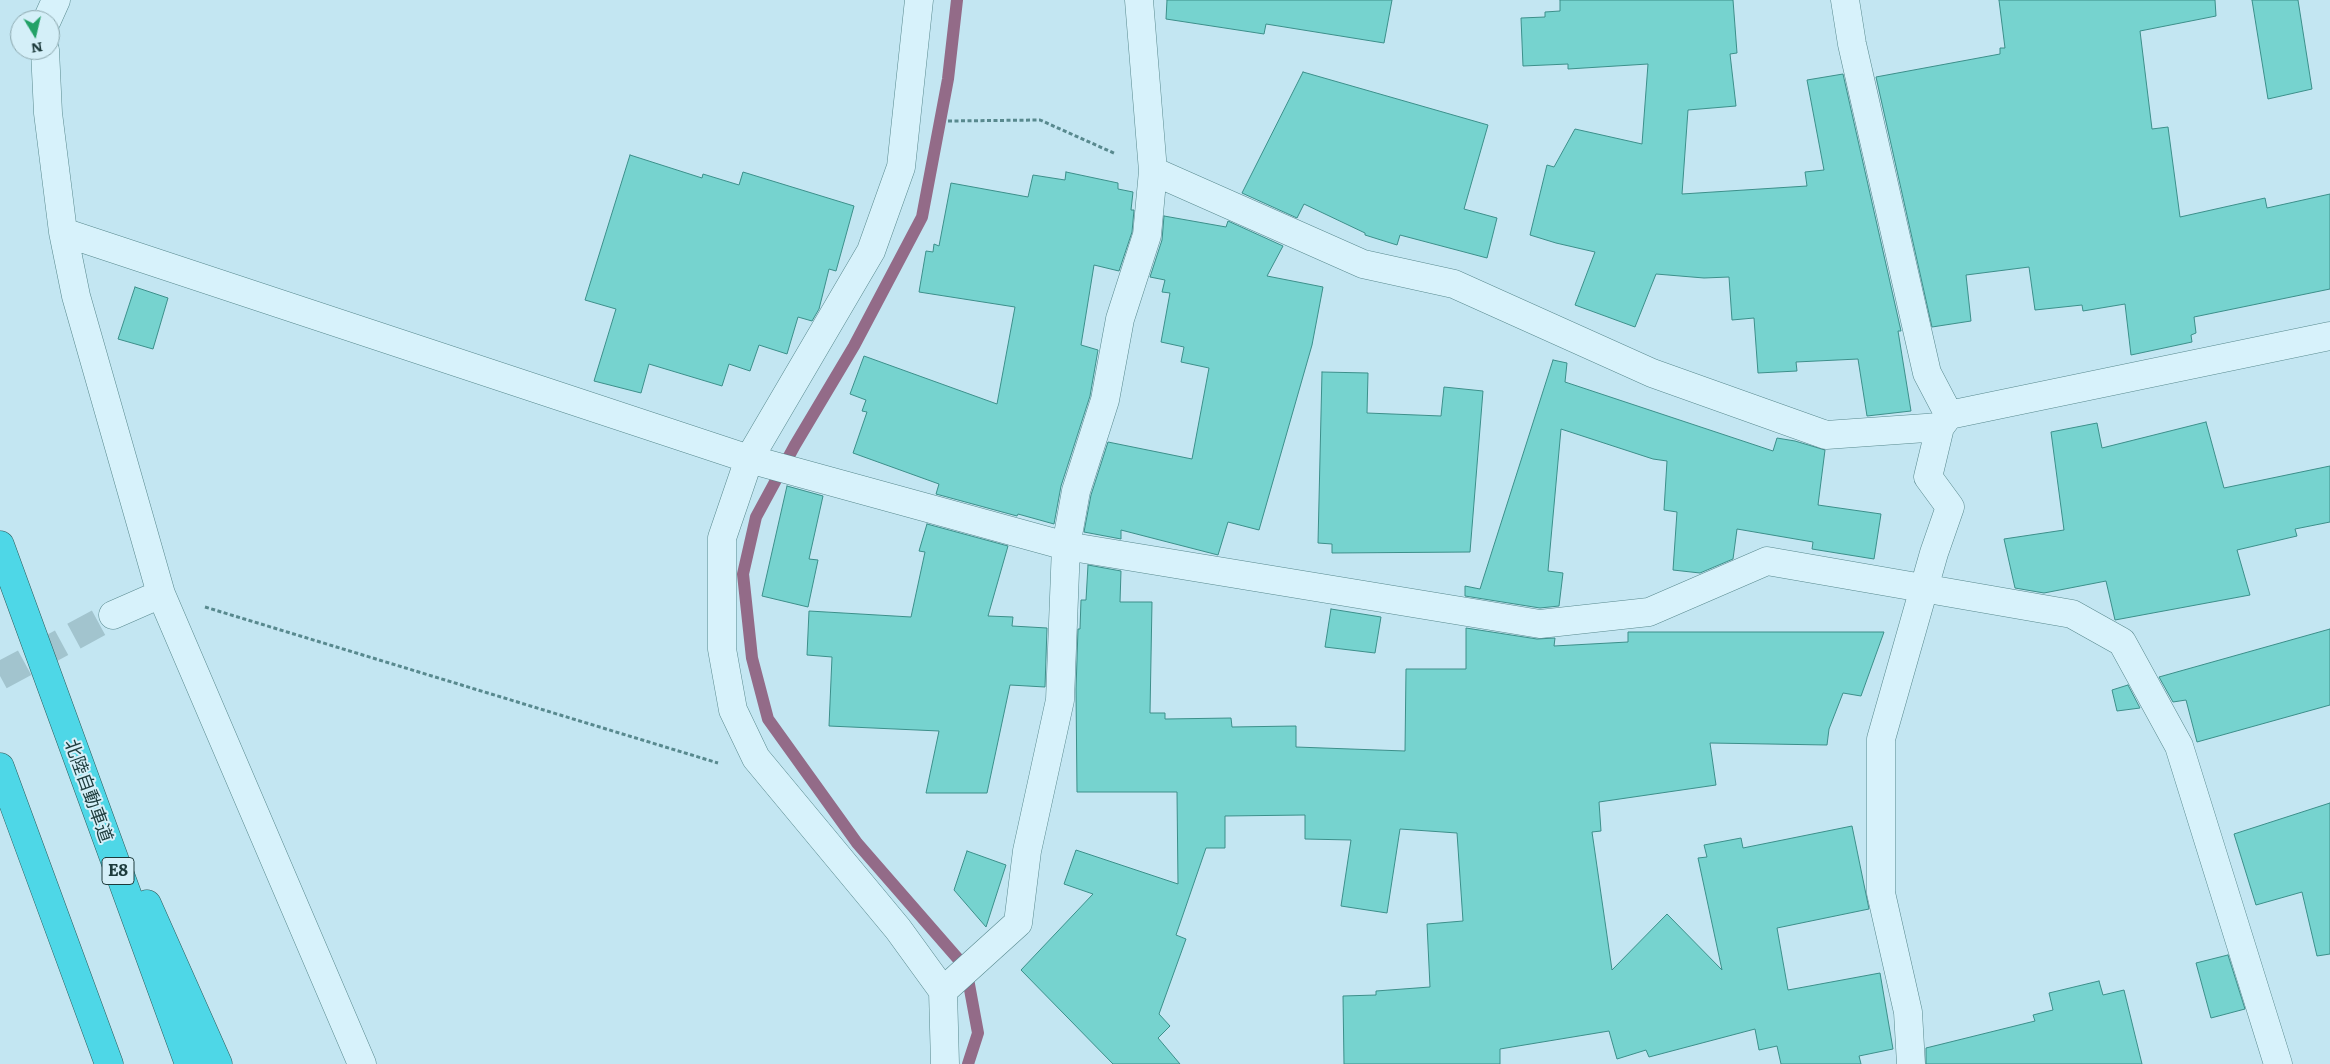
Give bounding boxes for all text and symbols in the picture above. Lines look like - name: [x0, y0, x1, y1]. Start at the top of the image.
- north arrow: [10, 10, 60, 60]
- text: N: [30, 38, 45, 60]
- street label: 北陸自動車道: [59, 737, 117, 845]
- road number: E8: [102, 858, 134, 884]

